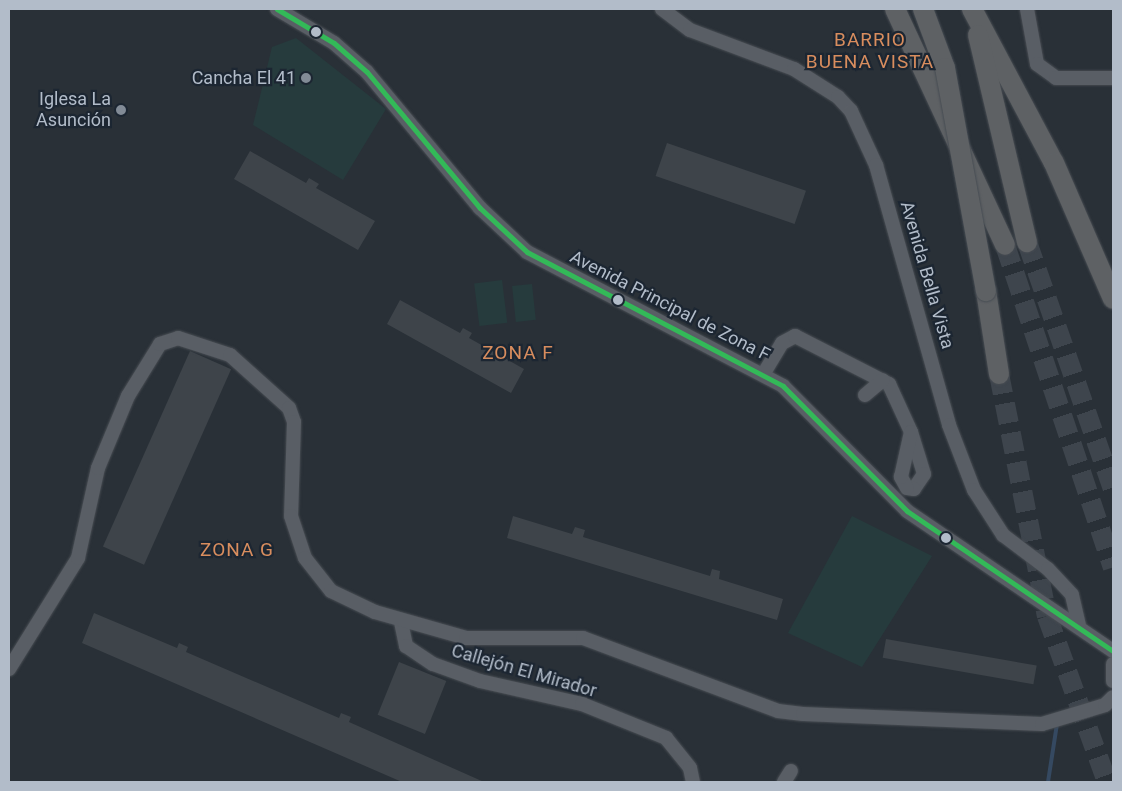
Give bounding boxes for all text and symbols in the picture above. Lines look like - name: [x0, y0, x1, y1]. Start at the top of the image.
- unlabelled marker: [311, 27, 321, 37]
- district label: BARRIO BUENA VISTA: [804, 29, 936, 73]
- place label: Cancha El 41: [192, 67, 296, 89]
- marker: Cancha El 41: [300, 72, 312, 84]
- place label: Iglesa La Asunción: [36, 89, 111, 132]
- marker: Iglesa La Asunción: [115, 104, 127, 116]
- street label: Avenida Bella Vista: [896, 199, 958, 351]
- street label: Avenida Principal de Zona F: [566, 246, 774, 366]
- unlabelled marker: [613, 295, 623, 305]
- district label: ZONA F: [481, 342, 555, 364]
- unlabelled marker: [941, 533, 951, 543]
- district label: ZONA G: [199, 539, 275, 561]
- street label: Callejón El Mirador: [449, 640, 599, 702]

